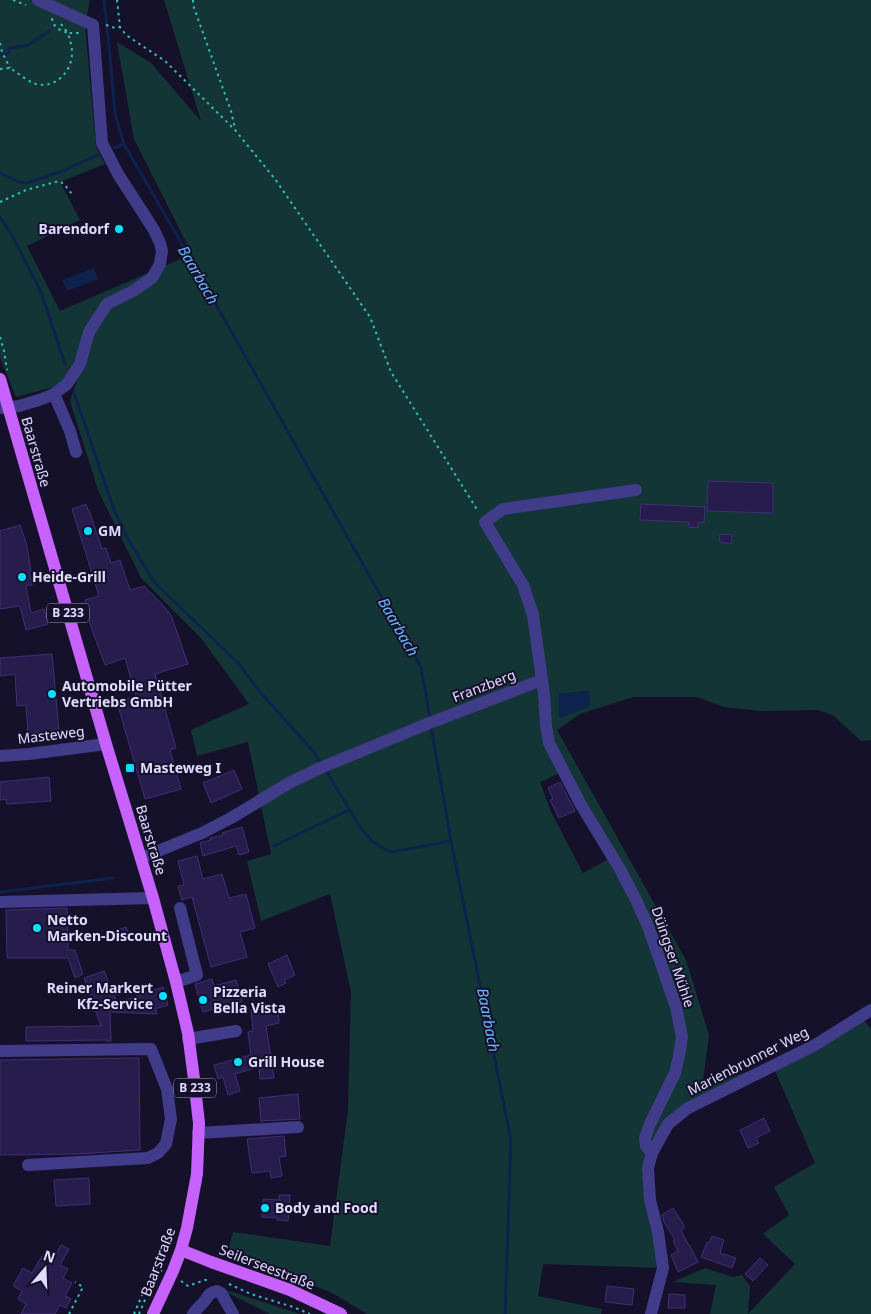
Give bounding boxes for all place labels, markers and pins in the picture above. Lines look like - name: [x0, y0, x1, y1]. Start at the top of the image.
- place label: Barendorf: [39, 219, 111, 238]
- marker: Barendorf: [113, 223, 125, 235]
- place label: GM: [98, 521, 121, 540]
- marker: GM: [82, 525, 94, 537]
- place label: Heide-Grill: [32, 567, 106, 586]
- marker: Heide-Grill: [16, 571, 28, 583]
- place label: Automobile Pütter Vertriebs GmbH: [62, 676, 193, 711]
- marker: Automobile Pütter Vertriebs GmbH: [46, 688, 58, 700]
- place label: Masteweg I: [140, 758, 221, 777]
- marker: Masteweg I: [124, 762, 136, 774]
- place label: Netto Marken-Discount: [47, 910, 167, 945]
- marker: Netto Marken-Discount: [31, 922, 43, 934]
- place label: Reiner Markert Kfz-Service: [47, 978, 153, 1013]
- place label: Pizzeria Bella Vista: [213, 982, 286, 1017]
- marker: Reiner Markert Kfz-Service: [157, 990, 169, 1002]
- marker: Pizzeria Bella Vista: [197, 994, 209, 1006]
- place label: Grill House: [248, 1052, 325, 1071]
- marker: Grill House: [232, 1056, 244, 1068]
- place label: Body and Food: [275, 1198, 378, 1217]
- marker: Body and Food: [259, 1202, 271, 1214]

